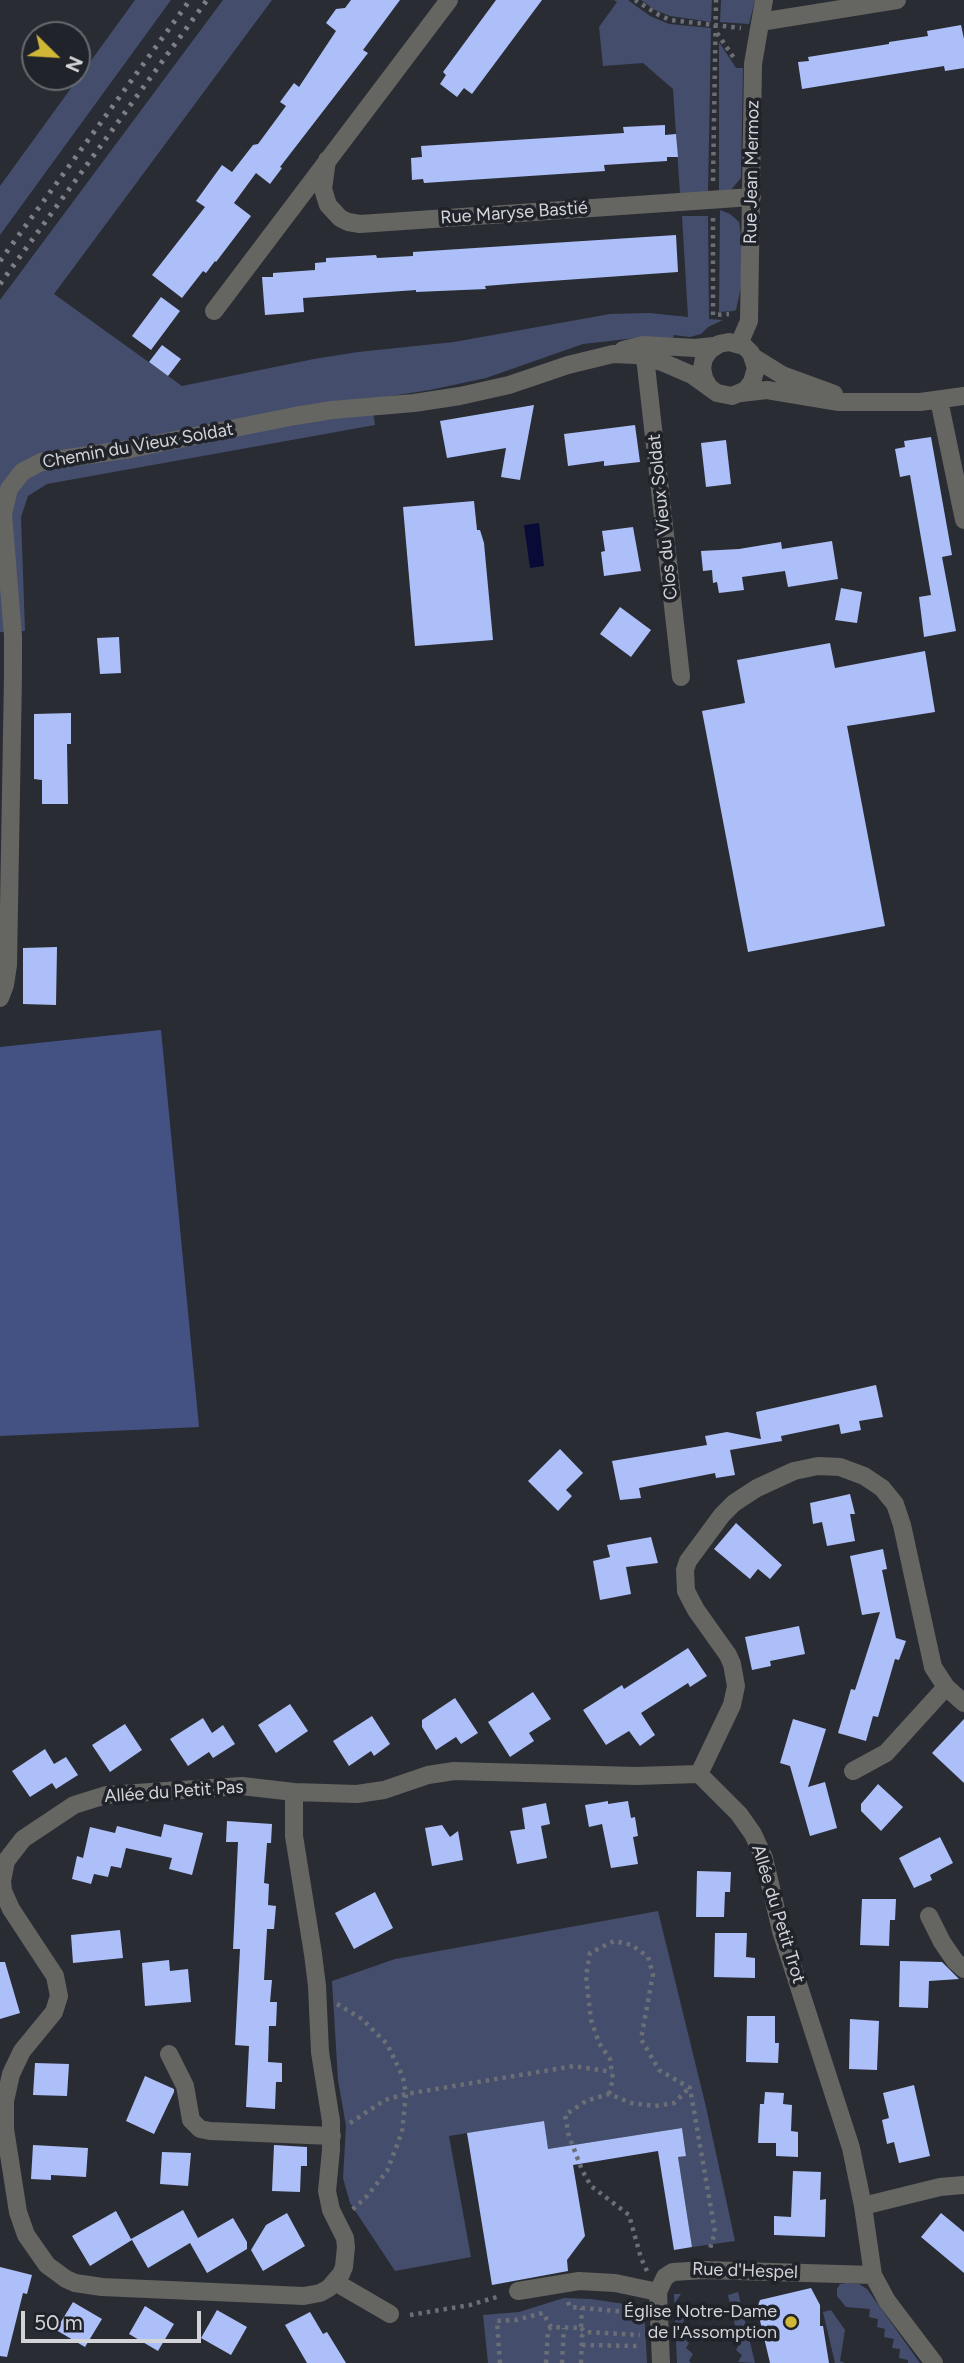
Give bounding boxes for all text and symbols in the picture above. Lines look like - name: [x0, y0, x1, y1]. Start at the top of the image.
- north arrow: [21, 21, 91, 91]
- text: N: [60, 53, 87, 75]
- street label: Rue Jean Mermoz: [740, 100, 764, 244]
- street label: Rue Maryse Bastié: [440, 197, 588, 229]
- street label: Chemin du Vieux Soldat: [41, 419, 235, 473]
- street label: Clos du Vieux Soldat: [644, 433, 682, 601]
- street label: Allée du Petit Pas: [104, 1776, 244, 1808]
- street label: Allée du Petit Trot: [747, 1842, 809, 1986]
- street label: Rue d'Hespel: [692, 2258, 798, 2284]
- scale bar: [24, 2296, 205, 2340]
- place label: Église Notre-Dame de l'Assomption: [624, 2301, 777, 2344]
- text: 50 m: [34, 2310, 83, 2335]
- marker: Église Notre-Dame de l'Assomption: [783, 2314, 799, 2330]

